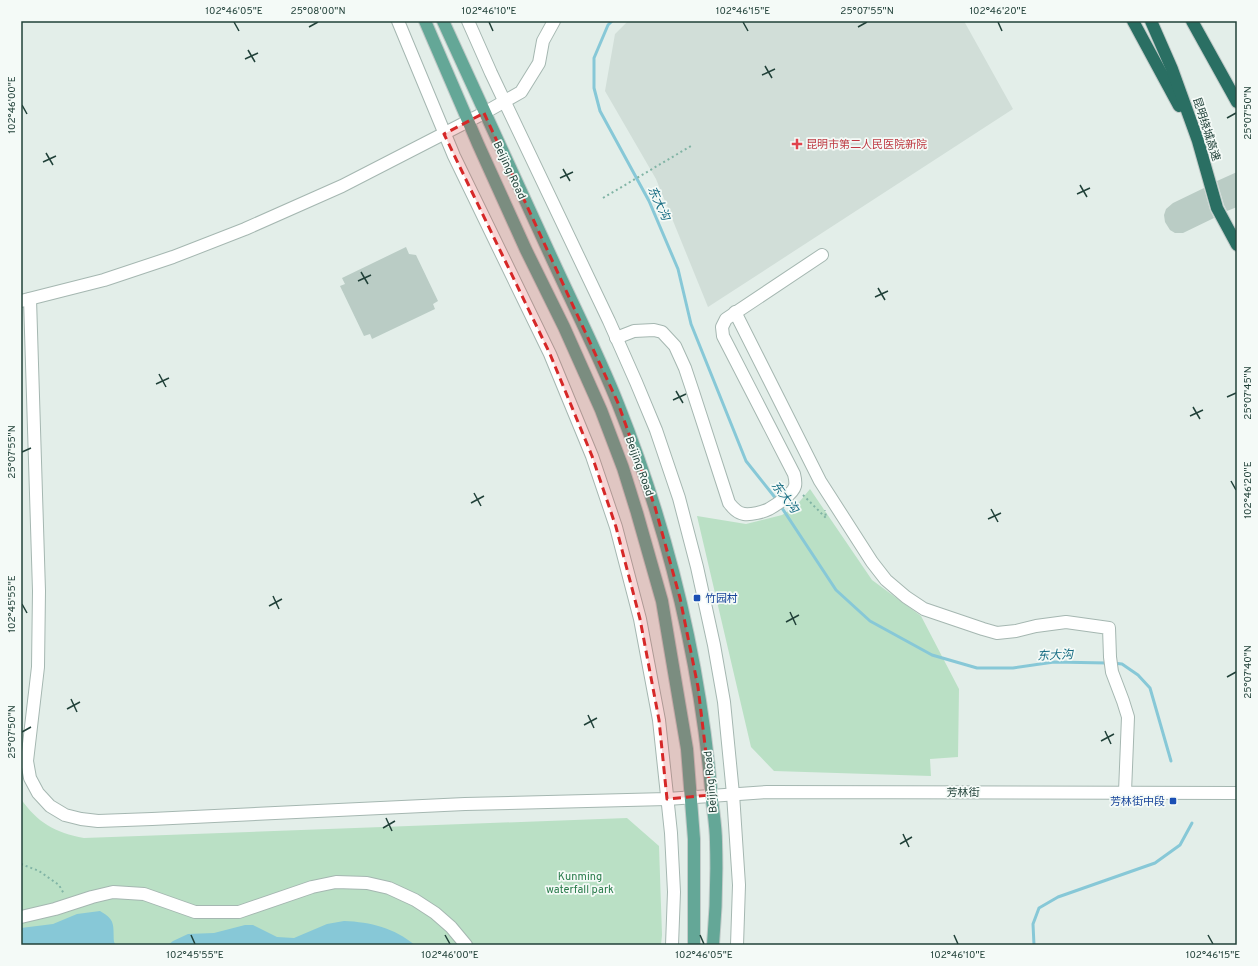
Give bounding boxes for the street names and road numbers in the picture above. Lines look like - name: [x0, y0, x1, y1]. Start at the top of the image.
- street label: 昆明绕城高速: [1189, 96, 1223, 163]
- street label: Beijing Road: [490, 139, 529, 202]
- street label: Beijing Road: [622, 435, 656, 498]
- street label: Beijing Road: [701, 750, 721, 814]
- street label: 芳林街: [947, 786, 980, 800]

